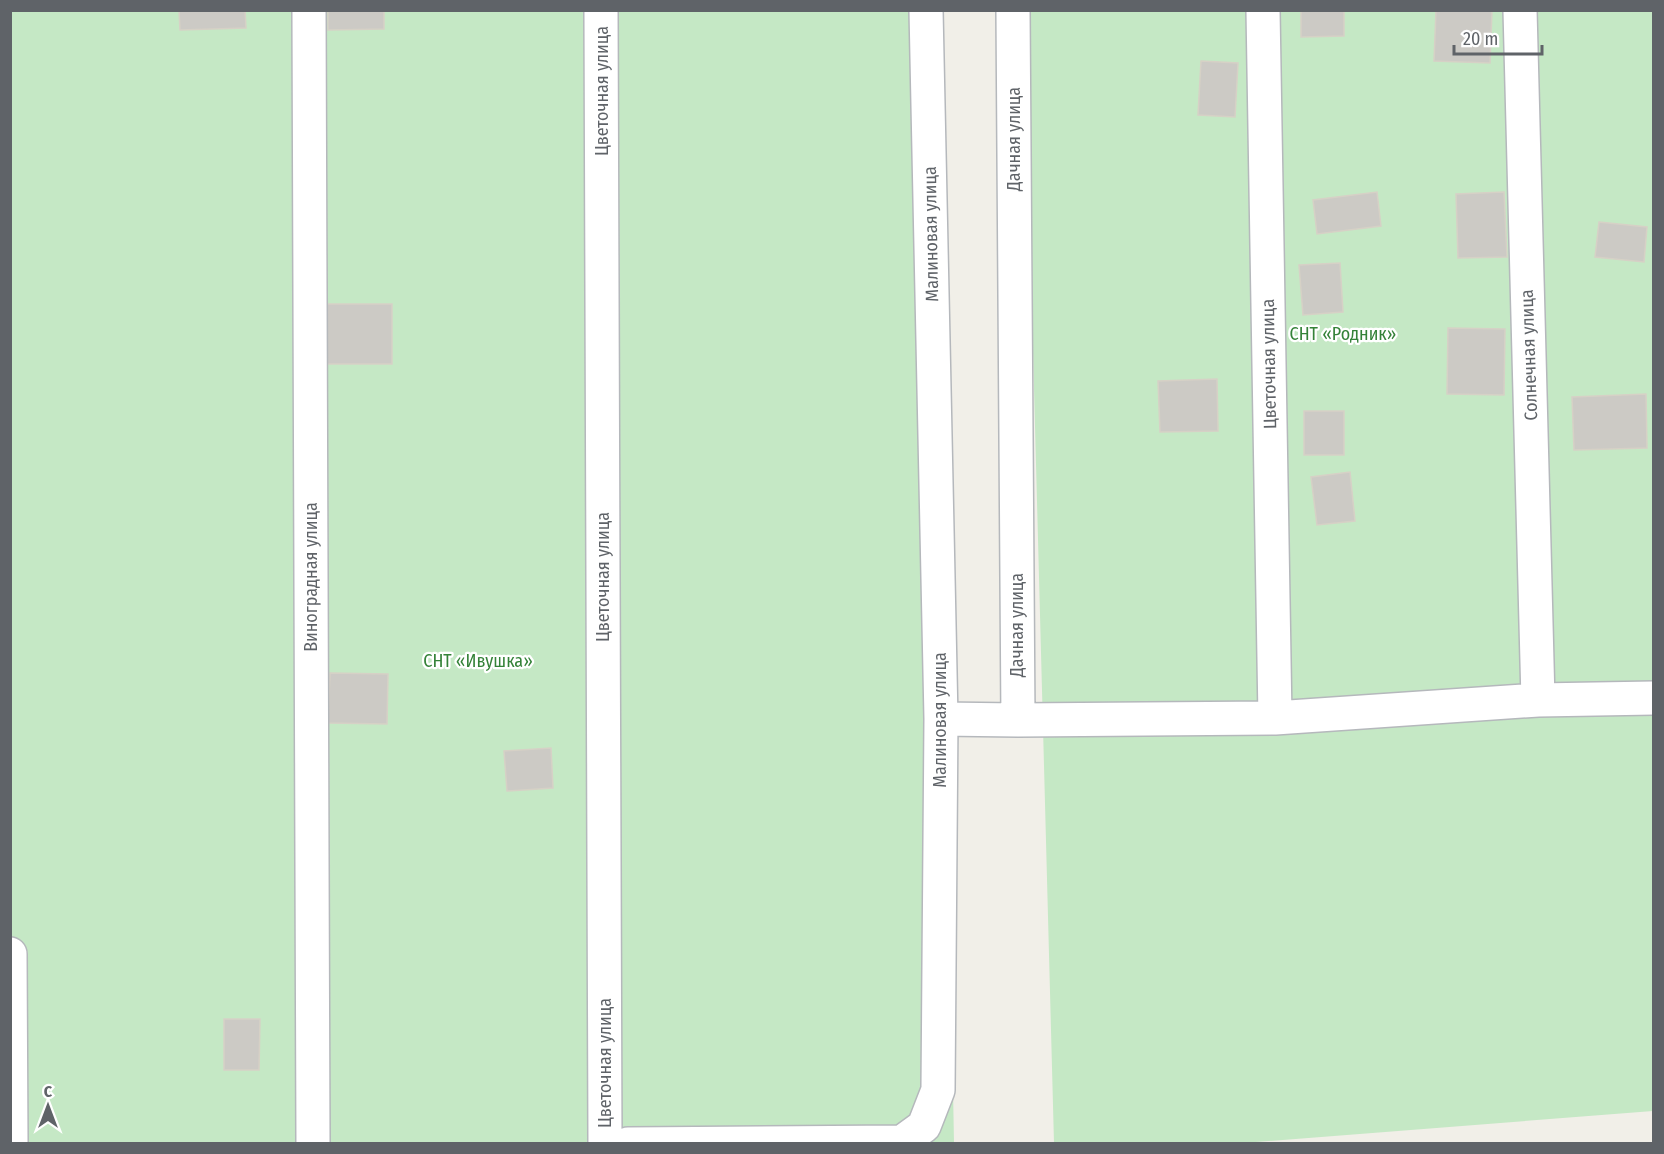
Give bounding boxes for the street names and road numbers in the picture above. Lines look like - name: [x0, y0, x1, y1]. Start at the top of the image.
- street label: Цветочная улица: [591, 26, 613, 156]
- street label: Дачная улица: [1003, 87, 1025, 192]
- street label: Малиновая улица: [919, 166, 943, 302]
- street label: Солнечная улица: [1516, 289, 1542, 421]
- street label: Цветочная улица: [1257, 299, 1281, 429]
- street label: Виноградная улица: [300, 502, 322, 652]
- street label: Цветочная улица: [592, 512, 614, 642]
- street label: Дачная улица: [1006, 573, 1028, 678]
- street label: Малиновая улица: [929, 652, 951, 788]
- street label: Цветочная улица: [594, 998, 616, 1128]

